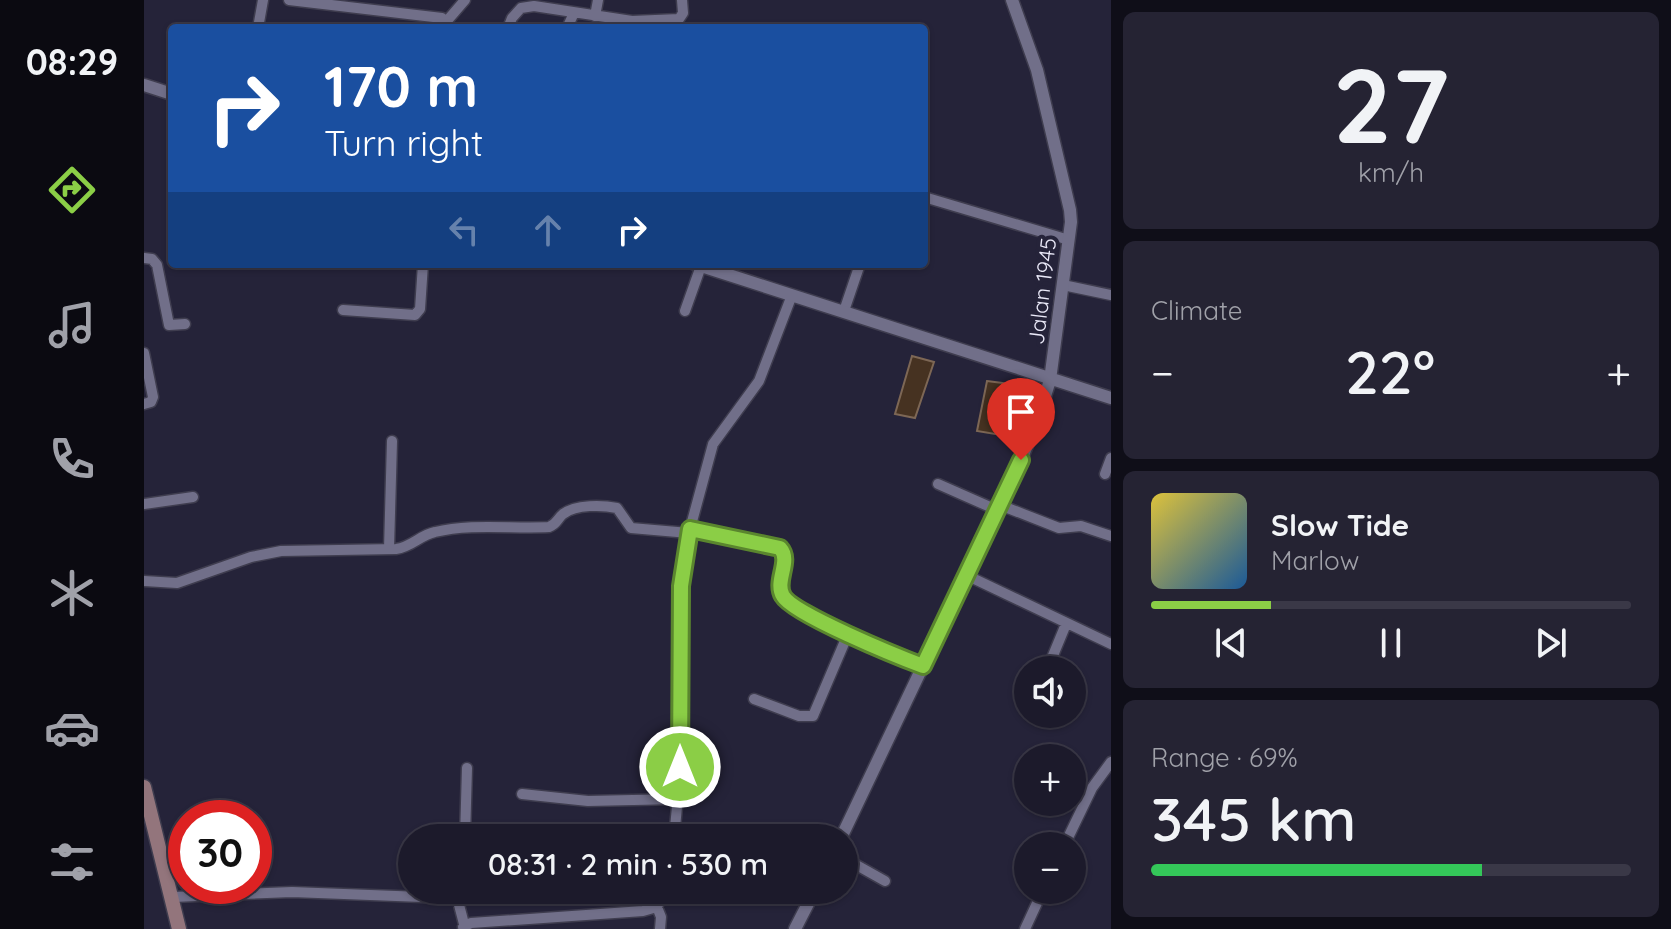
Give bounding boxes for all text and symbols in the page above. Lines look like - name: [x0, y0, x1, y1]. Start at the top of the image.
- text: 08:29: [26, 39, 118, 84]
- text: 27: [1333, 39, 1449, 169]
- text: 170 m: [324, 51, 478, 121]
- icon: right: [192, 56, 296, 160]
- text: Turn right: [324, 120, 483, 165]
- text: km/h: [1358, 156, 1424, 189]
- icon: directions: [44, 162, 100, 218]
- icon: left: [442, 208, 486, 252]
- icon: ahead: [526, 208, 570, 252]
- icon: right: [610, 208, 654, 252]
- street label: Jalan 1945: [1022, 236, 1062, 346]
- text: Climate: [1151, 294, 1242, 327]
- icon: music: [44, 297, 100, 353]
- text: 22°: [1345, 334, 1435, 409]
- text: −: [1151, 345, 1174, 400]
- text: +: [1606, 345, 1631, 400]
- pin: [987, 378, 1055, 460]
- icon: arrive: [999, 390, 1043, 434]
- icon: phone: [44, 431, 100, 487]
- text: Slow Tide: [1271, 506, 1409, 544]
- text: Marlow: [1271, 544, 1359, 577]
- icon: climate: [44, 565, 100, 621]
- icon: previous: [1209, 621, 1253, 665]
- icon: pause: [1369, 621, 1413, 665]
- icon: next: [1529, 621, 1573, 665]
- map controls: [1014, 656, 1086, 904]
- button: sound: [1014, 656, 1086, 728]
- icon: car: [44, 700, 100, 756]
- position arrow: [638, 725, 722, 809]
- text: Range · 69%: [1151, 741, 1298, 774]
- button: +: [1014, 744, 1086, 816]
- text: 345 km: [1151, 781, 1356, 856]
- speed limit sign: 30: [168, 800, 272, 904]
- button: −: [1014, 832, 1086, 904]
- icon: filters: [44, 834, 100, 890]
- text: 08:31 · 2 min · 530 m: [488, 845, 768, 883]

